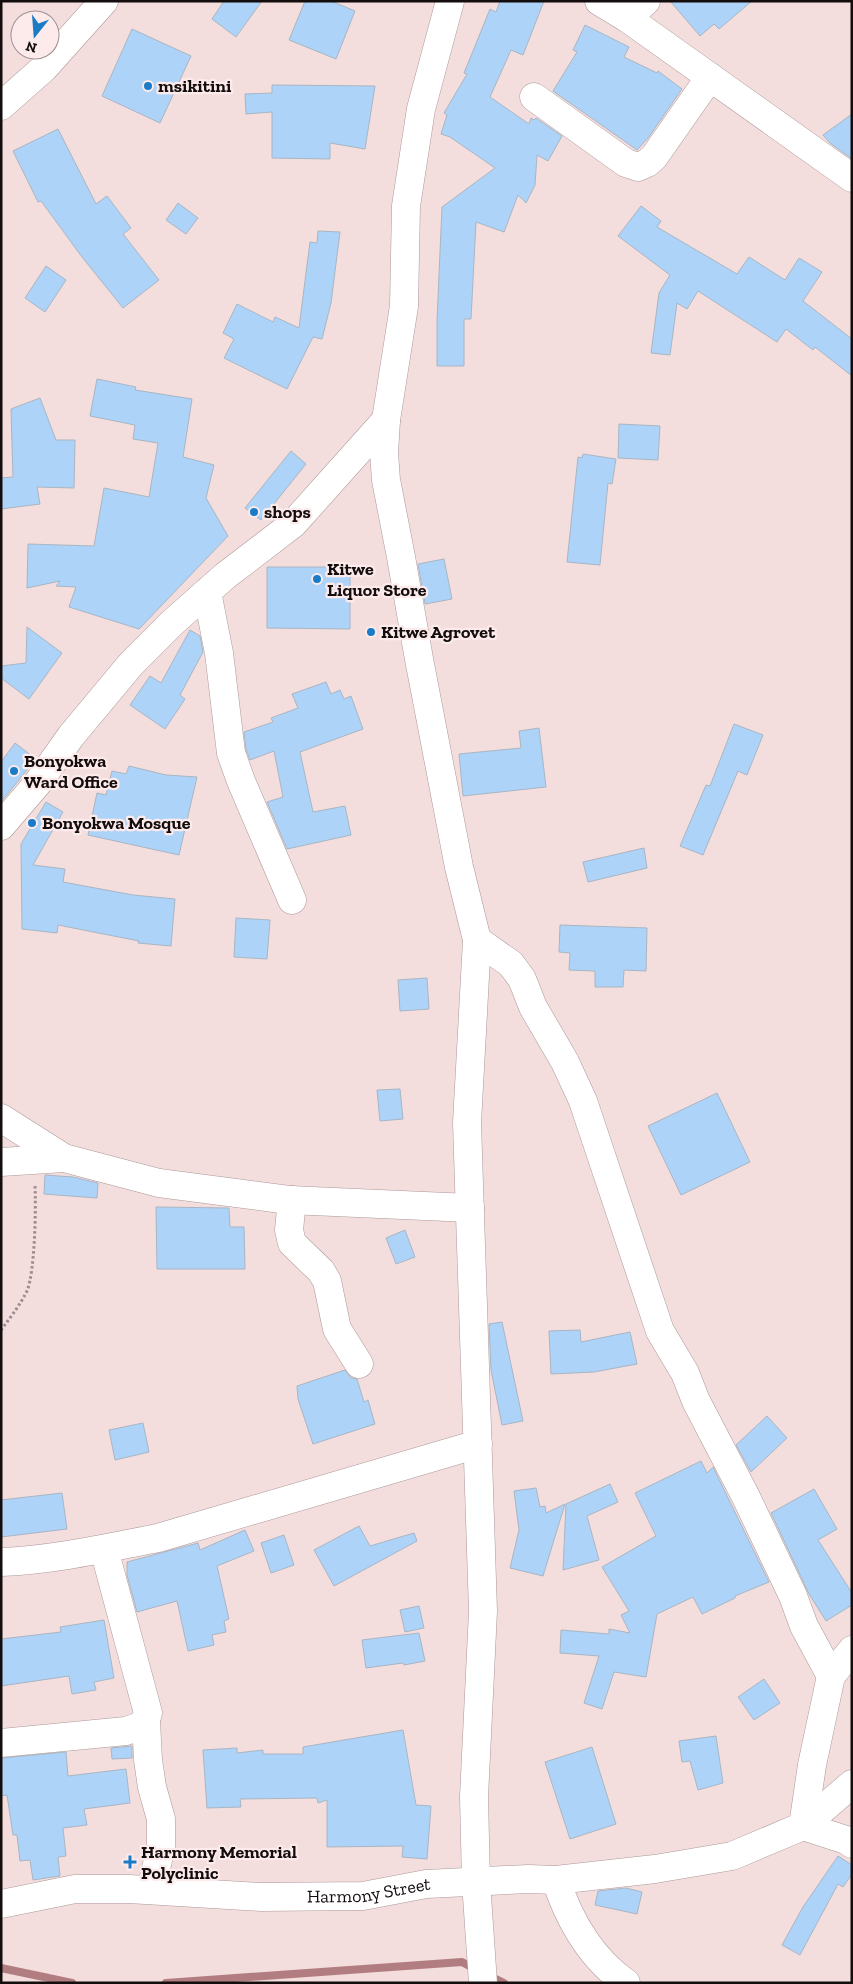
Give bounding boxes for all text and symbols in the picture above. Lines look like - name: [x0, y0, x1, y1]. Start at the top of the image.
- north arrow: [10, 10, 60, 60]
- text: N: [23, 37, 39, 57]
- place label: msikitini: [158, 75, 232, 97]
- marker: msikitini: [142, 80, 154, 92]
- place label: shops: [264, 501, 311, 523]
- marker: shops: [248, 506, 260, 518]
- place label: Kitwe Liquor Store: [327, 558, 427, 601]
- marker: Kitwe Liquor Store: [311, 573, 323, 585]
- place label: Kitwe Agrovet: [381, 621, 496, 643]
- marker: Kitwe Agrovet: [365, 626, 377, 638]
- place label: Bonyokwa Ward Office: [24, 750, 118, 793]
- marker: Bonyokwa Ward Office: [8, 765, 20, 777]
- place label: Bonyokwa Mosque: [42, 812, 191, 834]
- marker: Bonyokwa Mosque: [26, 817, 38, 829]
- place label: Harmony Memorial Polyclinic: [141, 1841, 297, 1884]
- marker: Harmony Memorial Polyclinic: [123, 1855, 137, 1869]
- street label: Harmony Street: [307, 1873, 431, 1908]

